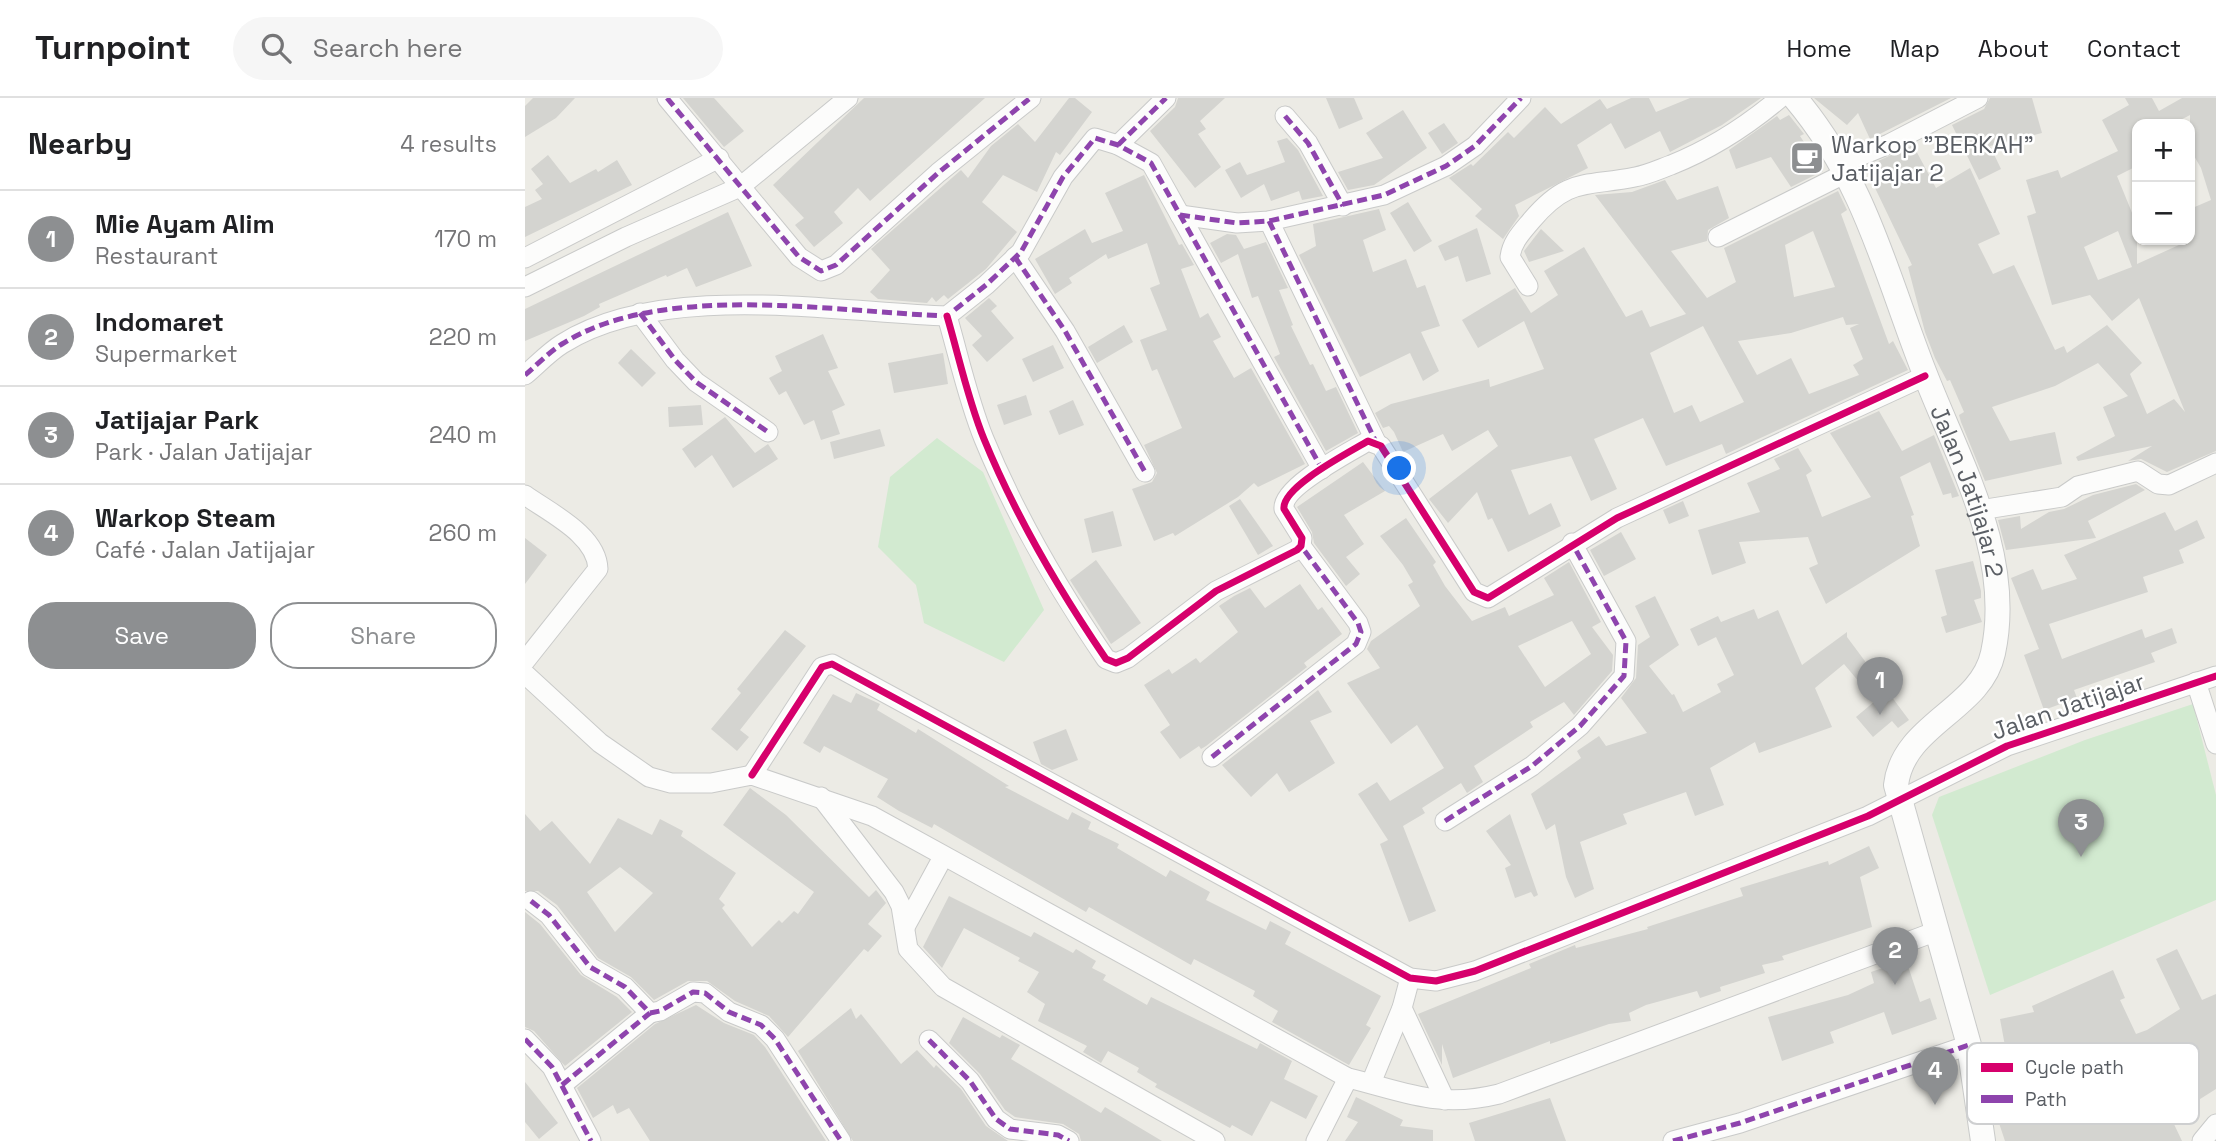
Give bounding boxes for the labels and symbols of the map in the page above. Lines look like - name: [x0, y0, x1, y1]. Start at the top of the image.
- place label: Warkop "BERKAH" Jatijajar 2: [1831, 129, 2034, 188]
- cafe icon: Warkop "BERKAH" Jatijajar 2: [1788, 139, 1826, 177]
- street label: Jalan Jatijajar 2: [1924, 400, 2011, 579]
- your location: [1382, 451, 1416, 485]
- pin: 1: [1857, 657, 1903, 715]
- street label: Jalan Jatijajar: [1987, 665, 2149, 747]
- pin: 3: [2058, 799, 2104, 857]
- pin: 2: [1872, 927, 1918, 985]
- legend: [1967, 1043, 2199, 1124]
- pin: 4: [1912, 1047, 1958, 1105]
- text: Cycle path: [2025, 1055, 2124, 1080]
- text: Path: [2025, 1087, 2067, 1112]

